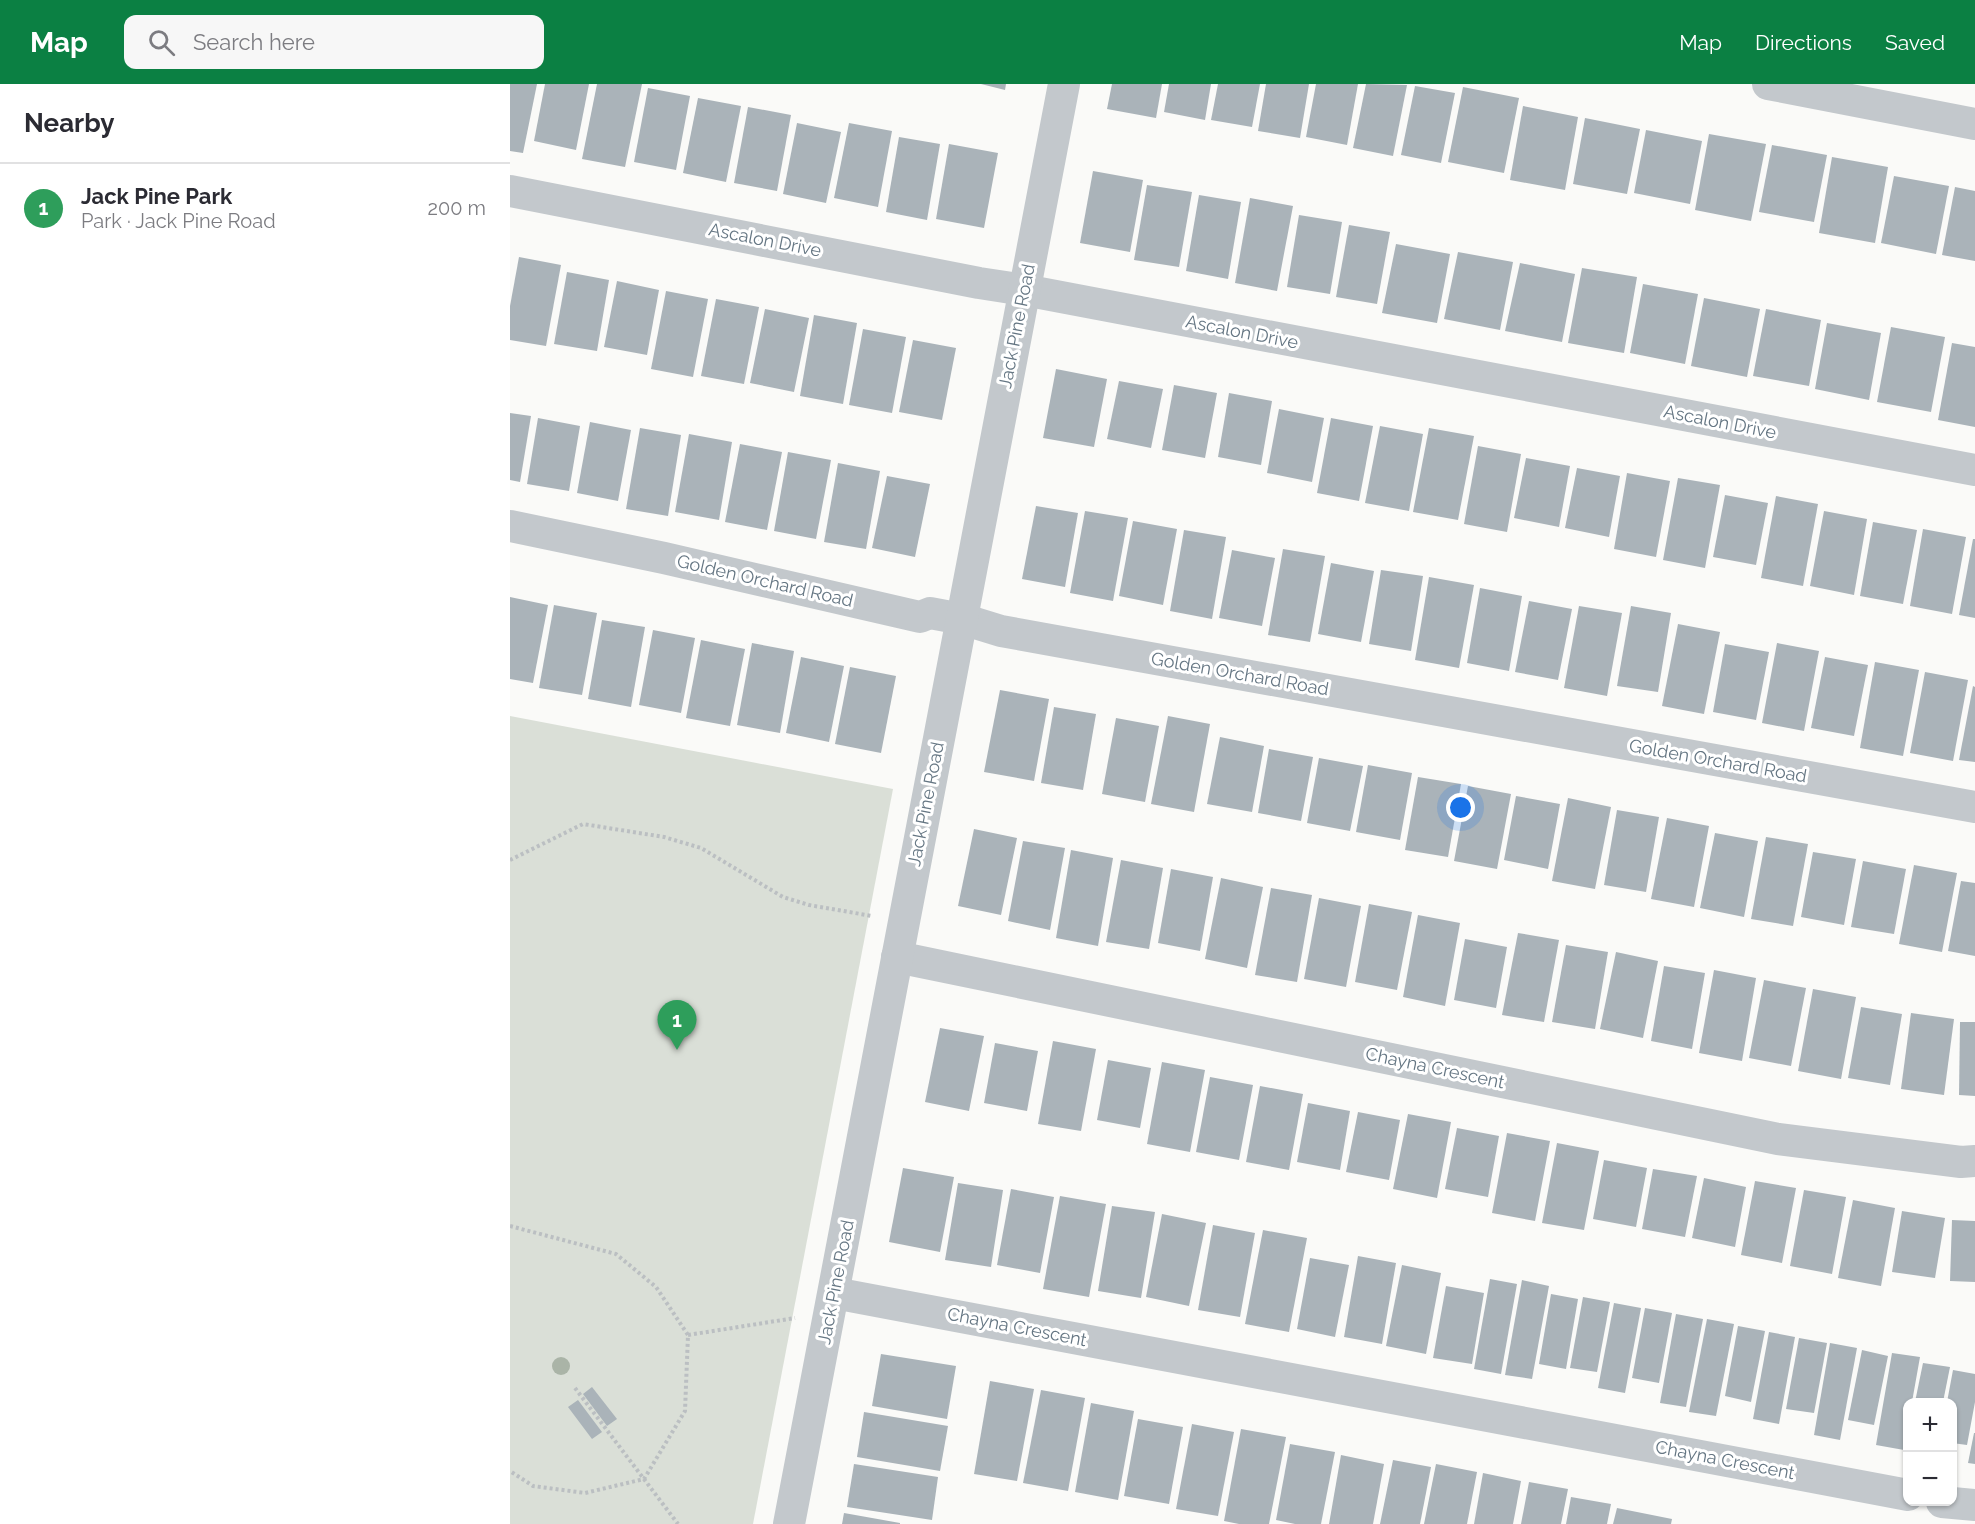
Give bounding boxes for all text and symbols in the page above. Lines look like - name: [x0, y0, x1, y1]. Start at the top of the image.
- search box: [124, 15, 544, 69]
- text: Map: [30, 26, 88, 59]
- icon: search: [145, 26, 178, 59]
- text: Search here: [193, 29, 315, 55]
- text: Map: [1679, 30, 1722, 55]
- text: Directions: [1755, 30, 1852, 55]
- text: Saved: [1885, 30, 1945, 55]
- text: Nearby: [24, 108, 114, 138]
- text: Jack Pine Park: [81, 183, 232, 209]
- text: 1: [39, 196, 48, 220]
- text: 200 m: [428, 196, 486, 220]
- text: Park · Jack Pine Road: [81, 209, 276, 233]
- street label: Ascalon Drive: [707, 218, 824, 261]
- street label: Jack Pine Road: [994, 262, 1039, 390]
- street label: Ascalon Drive: [1184, 310, 1301, 353]
- street label: Ascalon Drive: [1662, 400, 1779, 443]
- street label: Golden Orchard Road: [675, 550, 855, 611]
- street label: Golden Orchard Road: [1150, 648, 1331, 699]
- street label: Golden Orchard Road: [1628, 735, 1809, 786]
- street label: Jack Pine Road: [903, 740, 948, 868]
- your location: [1446, 793, 1475, 822]
- pin: 1: [658, 1000, 696, 1050]
- street label: Chayna Crescent: [1364, 1043, 1506, 1092]
- street label: Jack Pine Road: [813, 1218, 858, 1346]
- street label: Chayna Crescent: [946, 1303, 1089, 1350]
- map controls: [1903, 1398, 1957, 1506]
- button: +: [1903, 1398, 1957, 1452]
- street label: Chayna Crescent: [1654, 1436, 1797, 1483]
- button: −: [1903, 1452, 1957, 1506]

